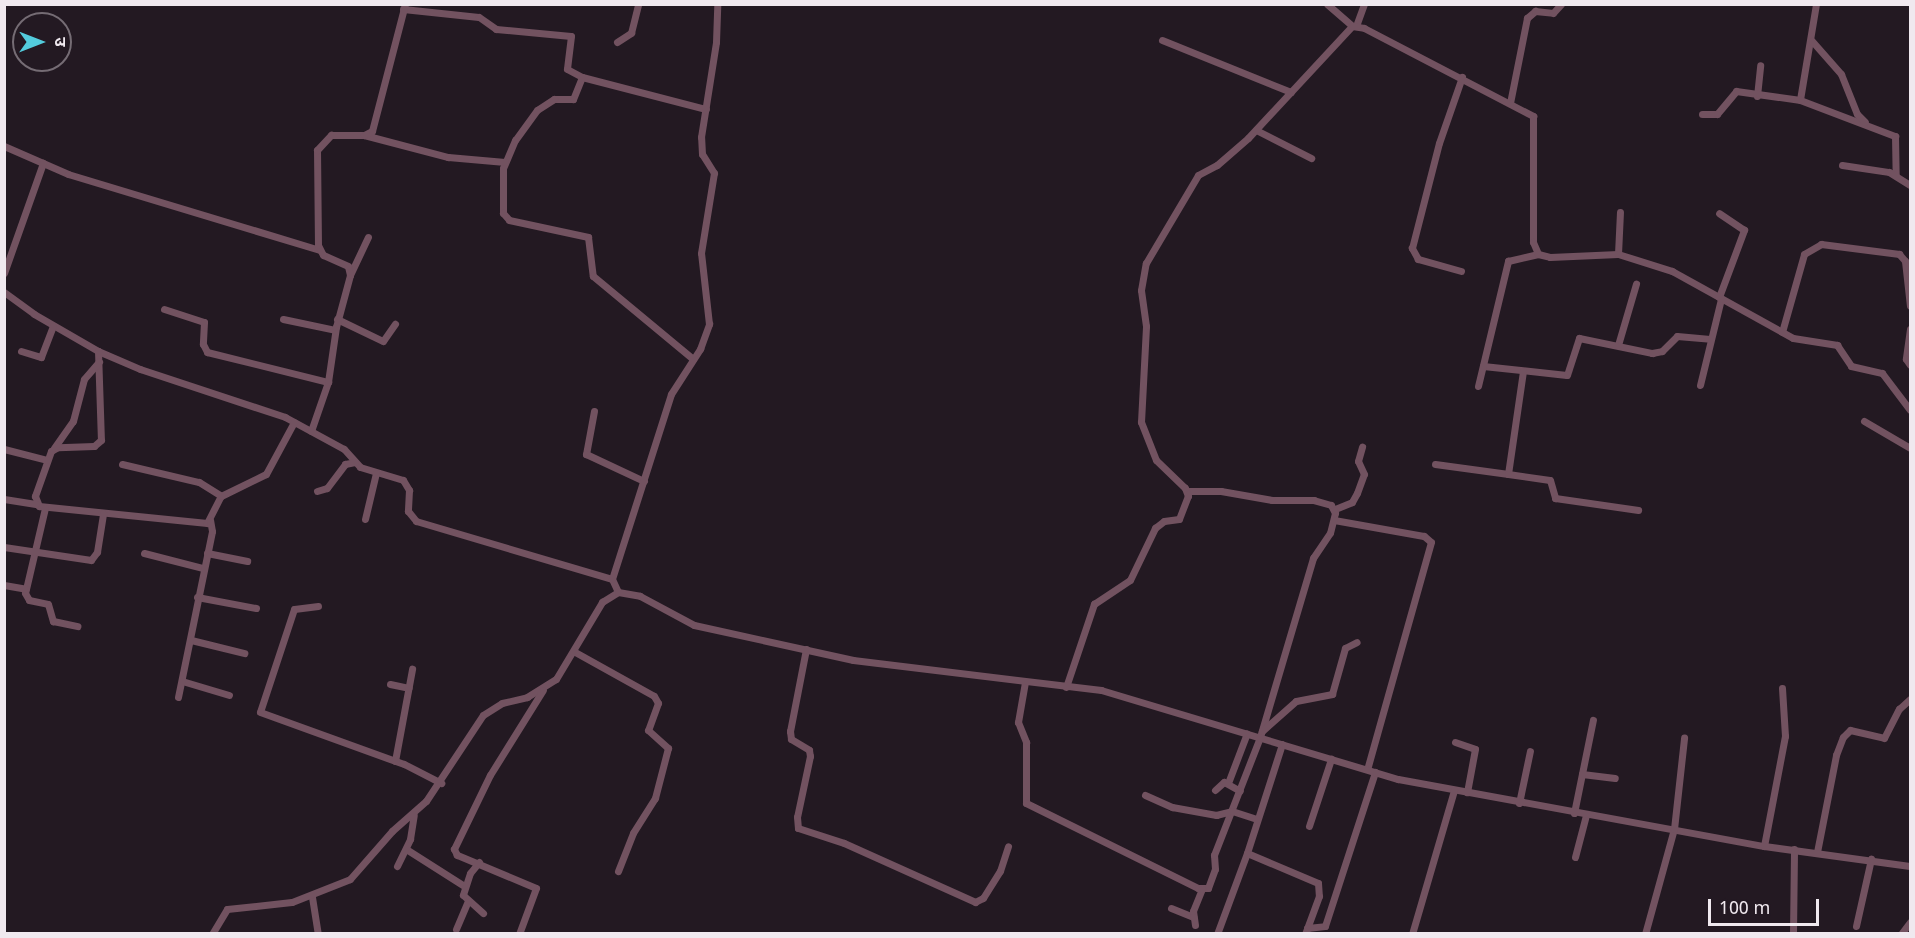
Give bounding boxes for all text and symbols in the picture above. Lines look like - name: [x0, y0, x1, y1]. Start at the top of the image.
- north arrow: [12, 12, 72, 72]
- text: उ: [48, 37, 69, 47]
- scale bar: [1711, 887, 1822, 925]
- text: 100 m: [1719, 898, 1770, 921]

